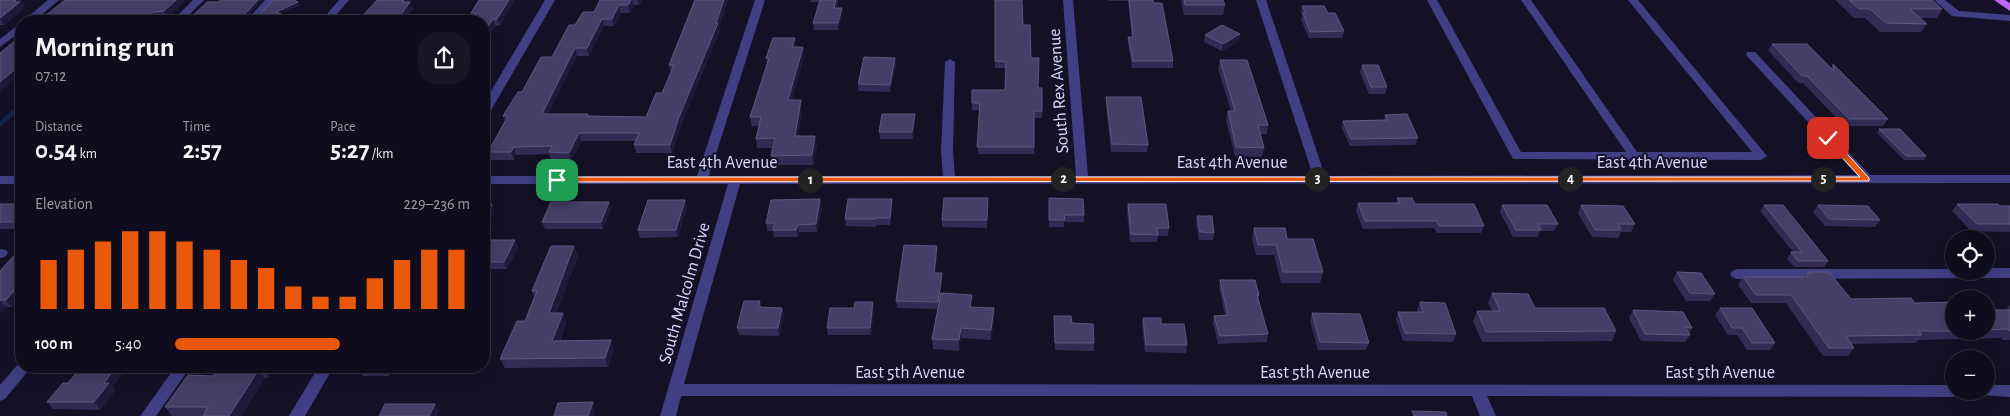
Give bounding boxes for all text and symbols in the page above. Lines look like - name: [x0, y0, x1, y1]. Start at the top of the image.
- street label: South Rex Avenue: [1046, 28, 1072, 154]
- button: share: [418, 32, 470, 84]
- text: Morning run: [35, 34, 175, 62]
- text: 07:12: [35, 68, 67, 84]
- pin: [1807, 117, 1849, 159]
- text: Distance: [35, 120, 82, 134]
- text: Time: [183, 120, 211, 134]
- text: Pace: [330, 120, 356, 134]
- icon: check: [1814, 124, 1842, 152]
- text: 0.54: [35, 138, 77, 163]
- text: 2:57: [183, 138, 222, 163]
- text: 5:27: [330, 138, 369, 163]
- text: km: [77, 147, 97, 161]
- text: /km: [369, 147, 393, 161]
- street label: East 4th Avenue: [666, 154, 778, 172]
- street label: East 4th Avenue: [1176, 154, 1288, 172]
- street label: East 4th Avenue: [1596, 154, 1708, 172]
- pin: [536, 159, 578, 201]
- icon: arrive: [543, 166, 571, 194]
- pin: 2: [1050, 166, 1076, 192]
- pin: 3: [1304, 166, 1330, 192]
- pin: 4: [1558, 166, 1582, 192]
- pin: 5: [1810, 166, 1836, 192]
- pin: 1: [798, 168, 822, 192]
- text: 2: [1060, 172, 1067, 186]
- text: 3: [1314, 172, 1321, 186]
- text: 4: [1567, 172, 1574, 186]
- text: 5: [1820, 172, 1827, 186]
- text: 1: [808, 173, 813, 187]
- text: Elevation: [35, 196, 93, 212]
- text: 229–236 m: [403, 196, 470, 212]
- street label: South Malcolm Drive: [656, 221, 714, 366]
- map controls: [1945, 230, 1995, 400]
- button: locate: [1945, 230, 1995, 280]
- button: +: [1945, 290, 1995, 340]
- text: 100 m: [35, 336, 73, 352]
- text: 5:40: [115, 336, 142, 352]
- button: −: [1945, 350, 1995, 400]
- street label: East 5th Avenue: [855, 364, 965, 382]
- street label: East 5th Avenue: [1260, 364, 1370, 382]
- street label: East 5th Avenue: [1665, 364, 1775, 382]

